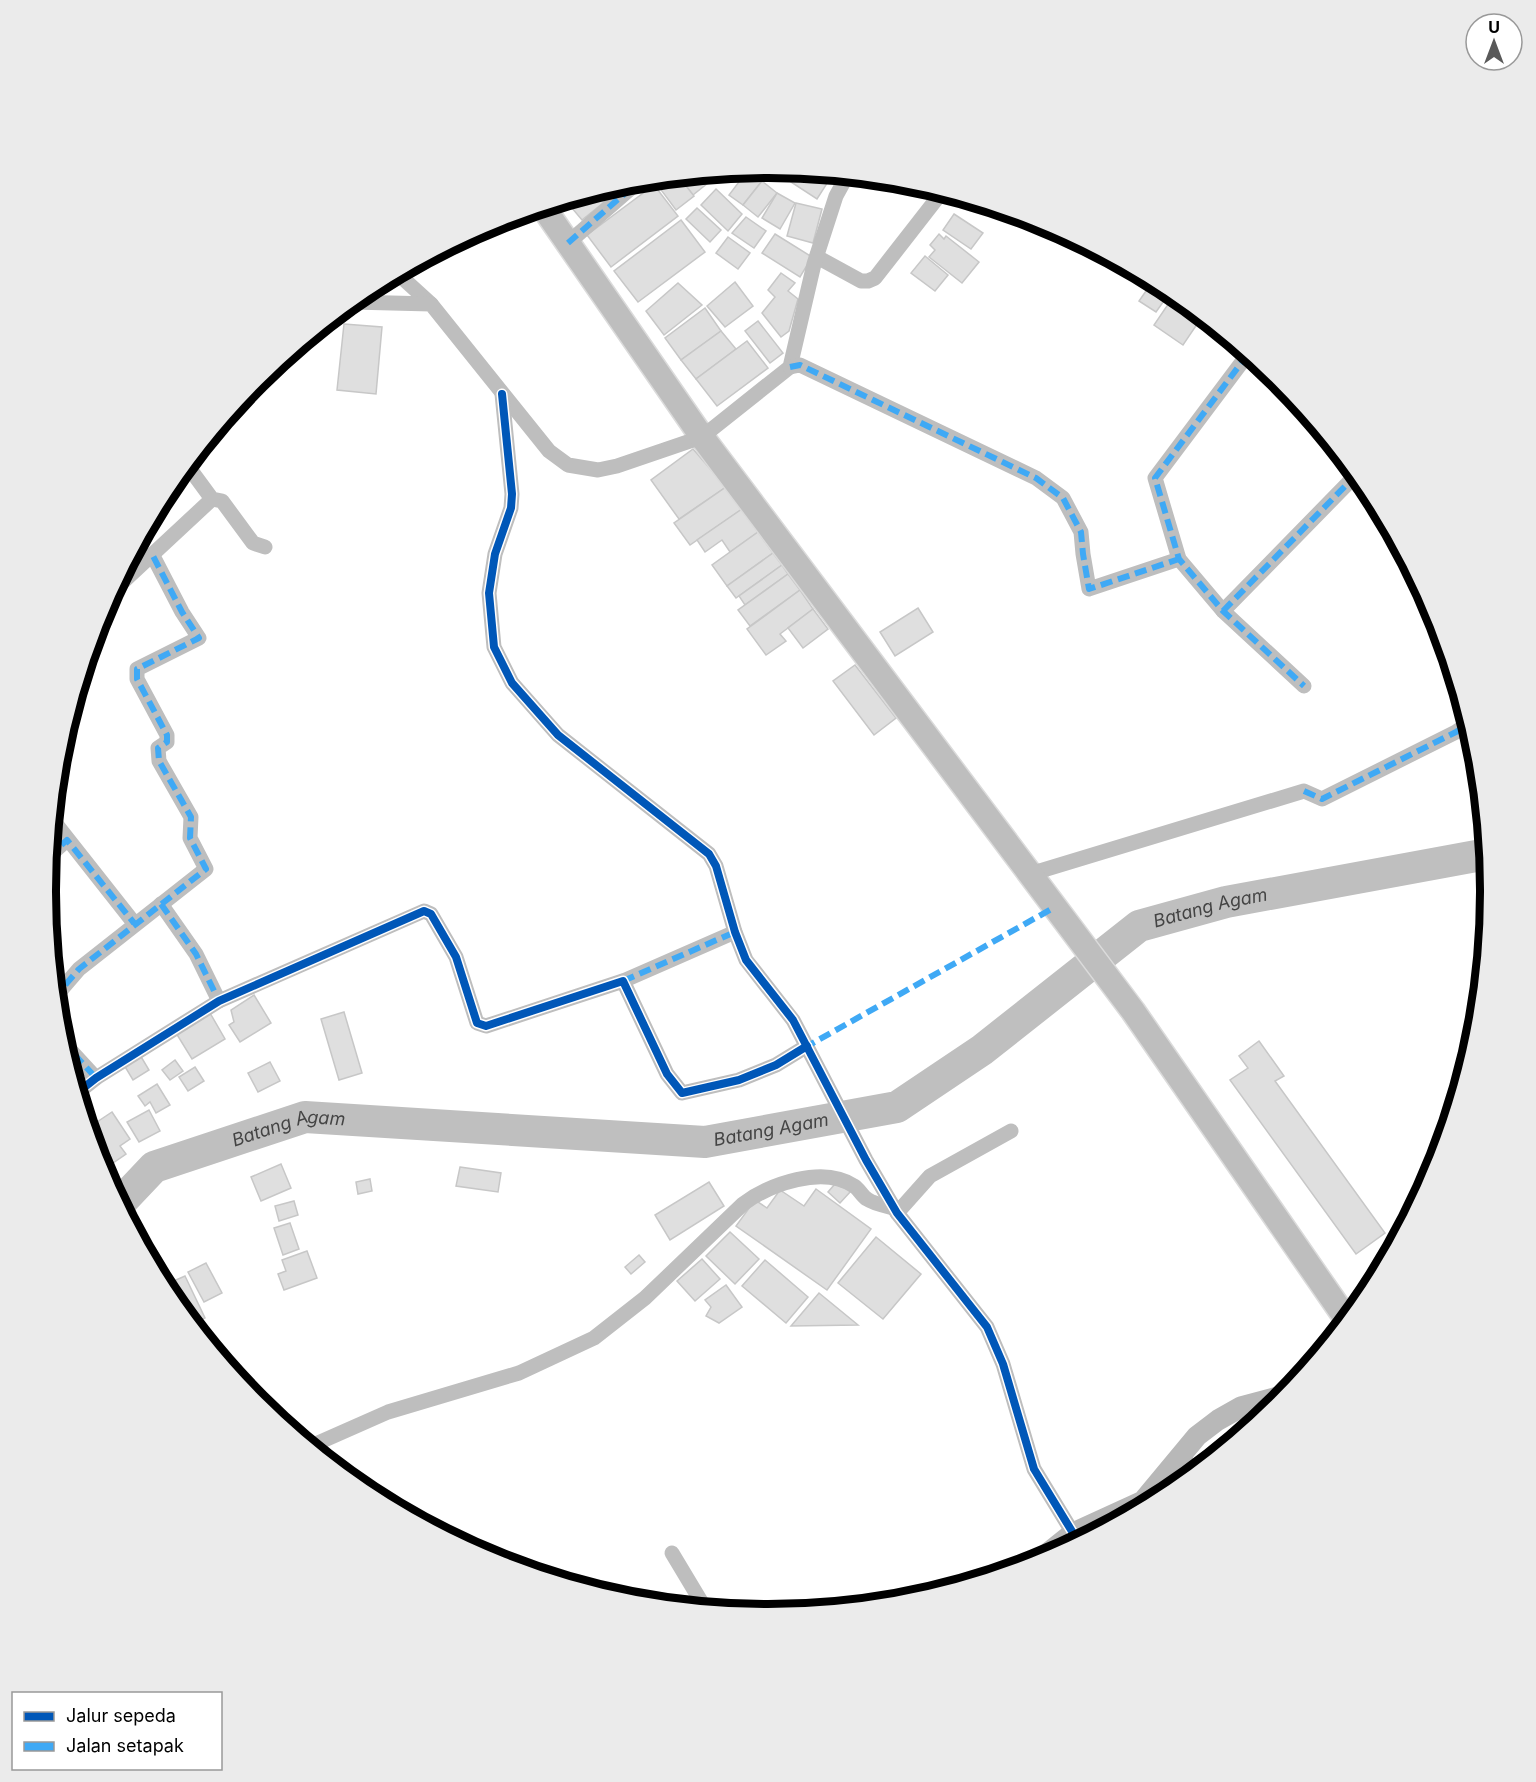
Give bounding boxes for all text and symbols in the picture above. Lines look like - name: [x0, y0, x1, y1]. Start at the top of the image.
- north arrow: [1464, 12, 1524, 72]
- text: U: [1488, 17, 1500, 37]
- water label: Batang Agam: [1151, 884, 1269, 932]
- water label: Batang Agam: [229, 1106, 346, 1150]
- water label: Batang Agam: [712, 1109, 831, 1150]
- legend: [12, 1692, 222, 1770]
- text: Jalur sepeda: [66, 1705, 176, 1726]
- text: Jalan setapak: [66, 1735, 184, 1756]

